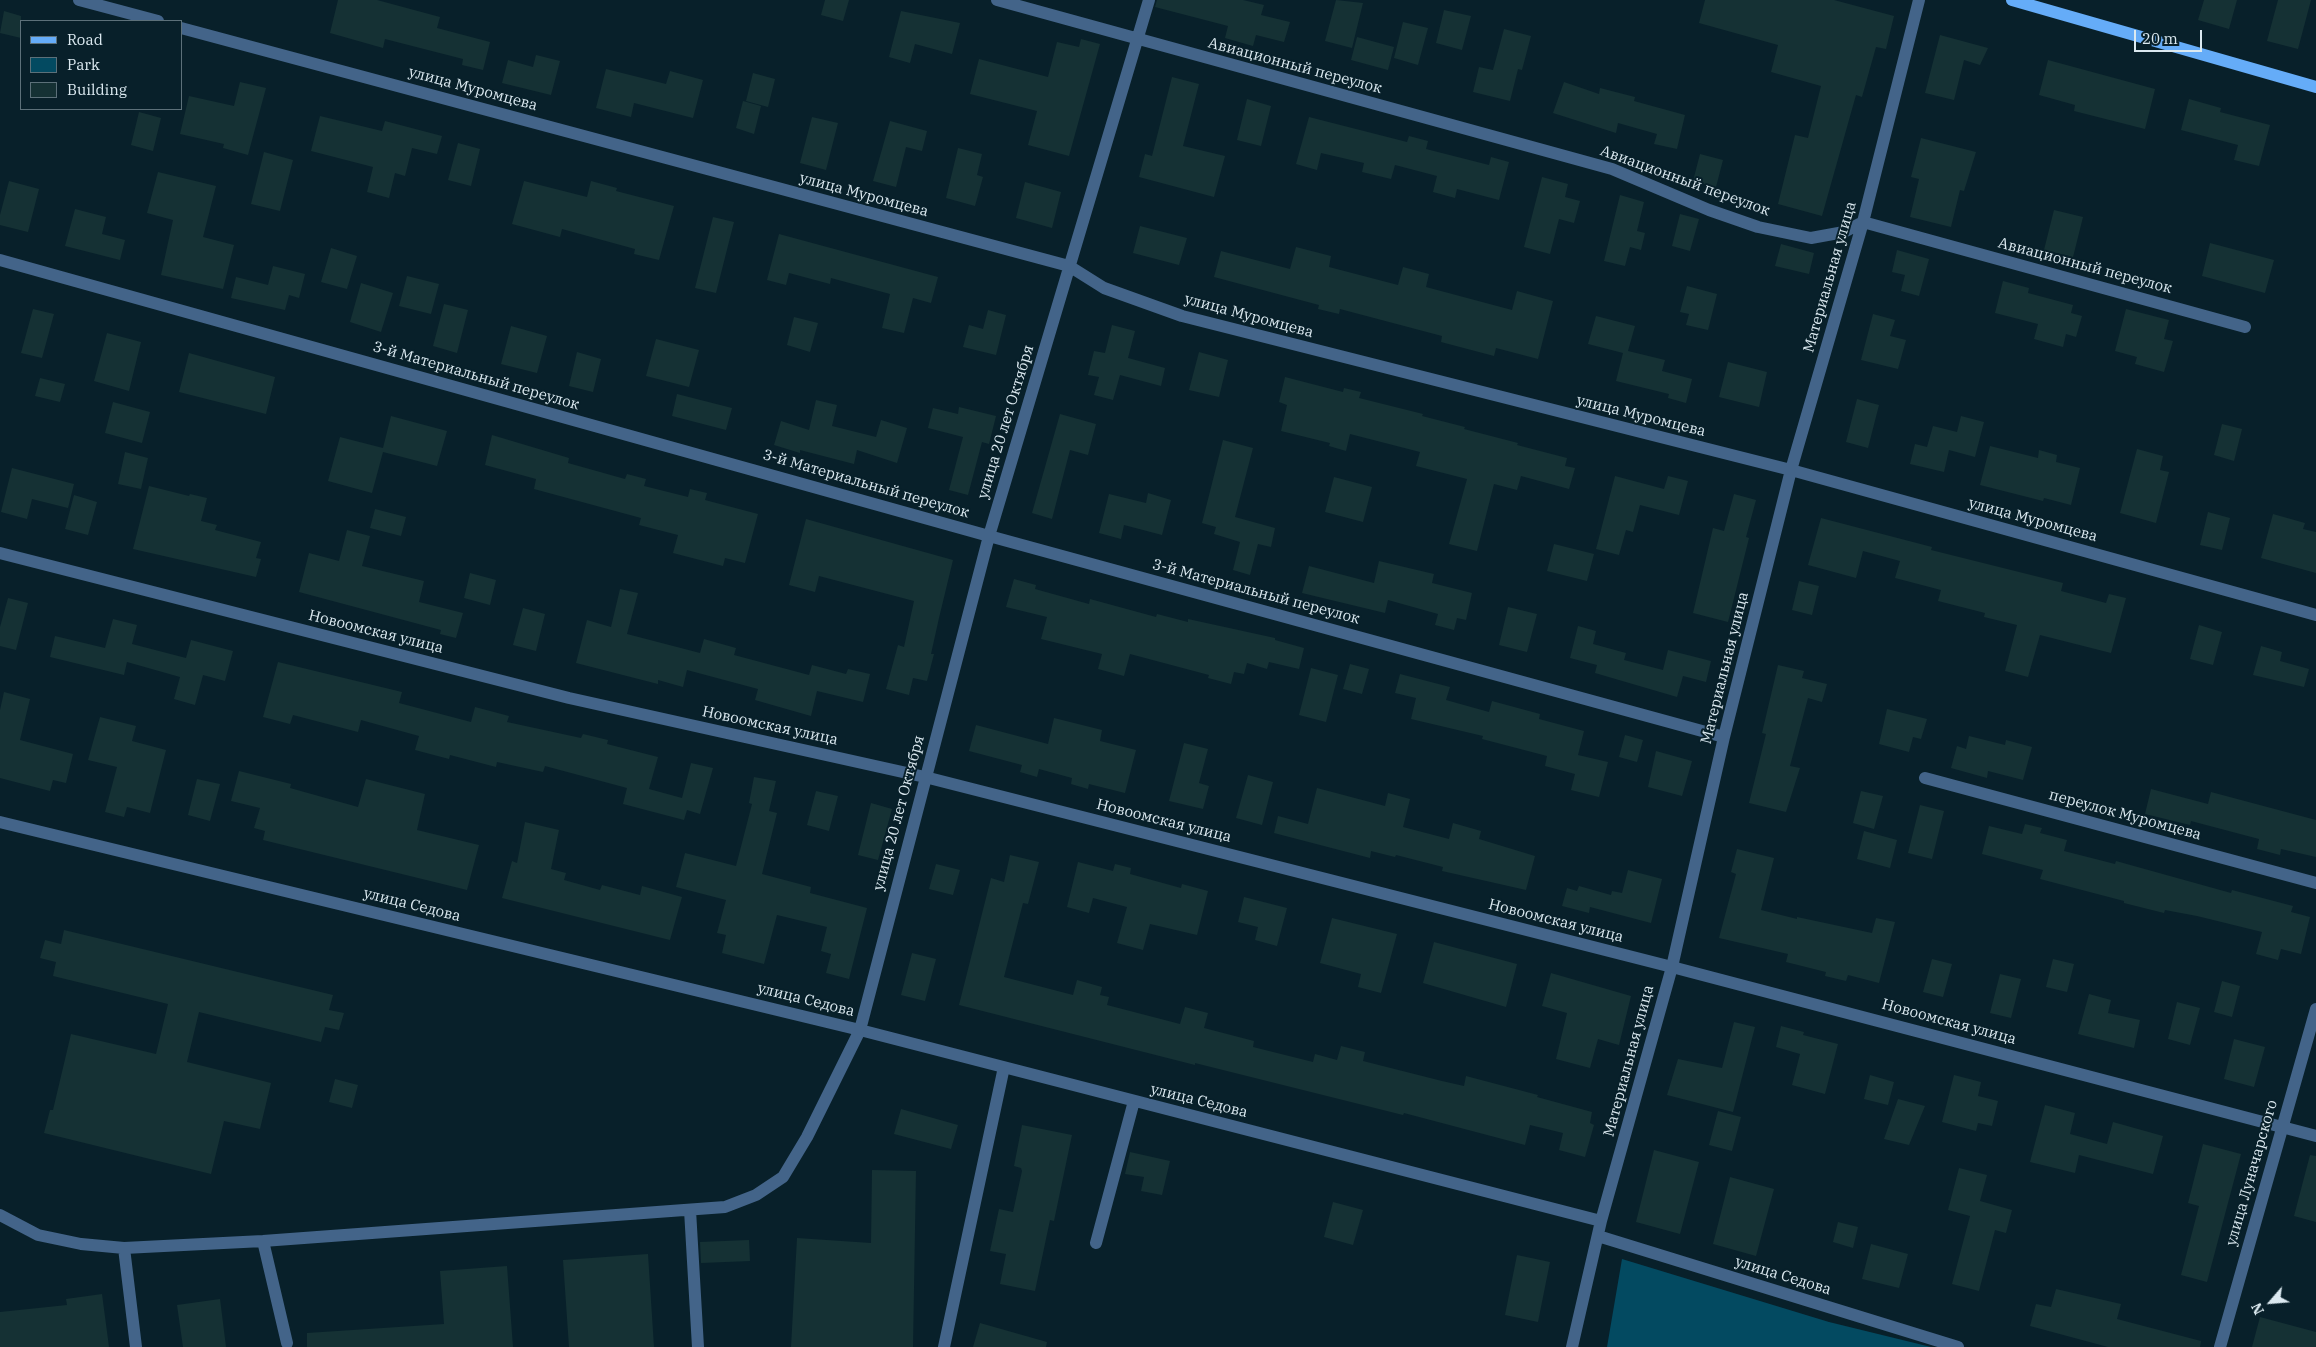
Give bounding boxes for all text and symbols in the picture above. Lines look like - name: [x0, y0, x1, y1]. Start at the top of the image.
- legend: [20, 20, 182, 110]
- scale bar: [2136, 20, 2204, 52]
- text: 20 m: [2142, 29, 2178, 48]
- text: Road: [67, 30, 103, 49]
- street label: Авиационный переулок: [1206, 34, 1384, 98]
- text: Park: [67, 55, 100, 74]
- street label: улица Муромцева: [407, 63, 539, 115]
- text: Building: [67, 80, 127, 99]
- street label: Авиационный переулок: [1598, 142, 1772, 220]
- street label: улица Муромцева: [798, 169, 930, 221]
- street label: Материальная улица: [1800, 199, 1860, 355]
- street label: Авиационный переулок: [1996, 234, 2174, 298]
- street label: улица Муромцева: [1183, 290, 1315, 342]
- street label: 3-й Материальный переулок: [371, 338, 581, 414]
- street label: улица 20 лет Октября: [974, 343, 1038, 501]
- street label: улица Муромцева: [1574, 391, 1708, 441]
- street label: 3-й Материальный переулок: [761, 446, 971, 522]
- street label: улица Муромцева: [1967, 494, 2099, 546]
- street label: 3-й Материальный переулок: [1150, 556, 1362, 628]
- street label: Материальная улица: [1697, 590, 1753, 746]
- street label: Новоомская улица: [307, 607, 445, 657]
- street label: Новоомская улица: [701, 703, 839, 749]
- street label: улица 20 лет Октября: [870, 733, 928, 893]
- street label: переулок Муромцева: [2047, 786, 2203, 844]
- street label: Новоомская улица: [1095, 796, 1233, 846]
- street label: улица Седова: [362, 884, 462, 926]
- street label: Новоомская улица: [1487, 896, 1625, 946]
- street label: улица Седова: [756, 979, 856, 1021]
- street label: Материальная улица: [1600, 983, 1658, 1139]
- street label: Новоомская улица: [1880, 995, 2018, 1049]
- street label: улица Седова: [1149, 1080, 1249, 1122]
- street label: улица Луначарского: [2223, 1098, 2281, 1248]
- street label: улица Седова: [1733, 1253, 1833, 1299]
- north arrow: [2246, 1277, 2296, 1327]
- text: N: [2247, 1300, 2268, 1318]

